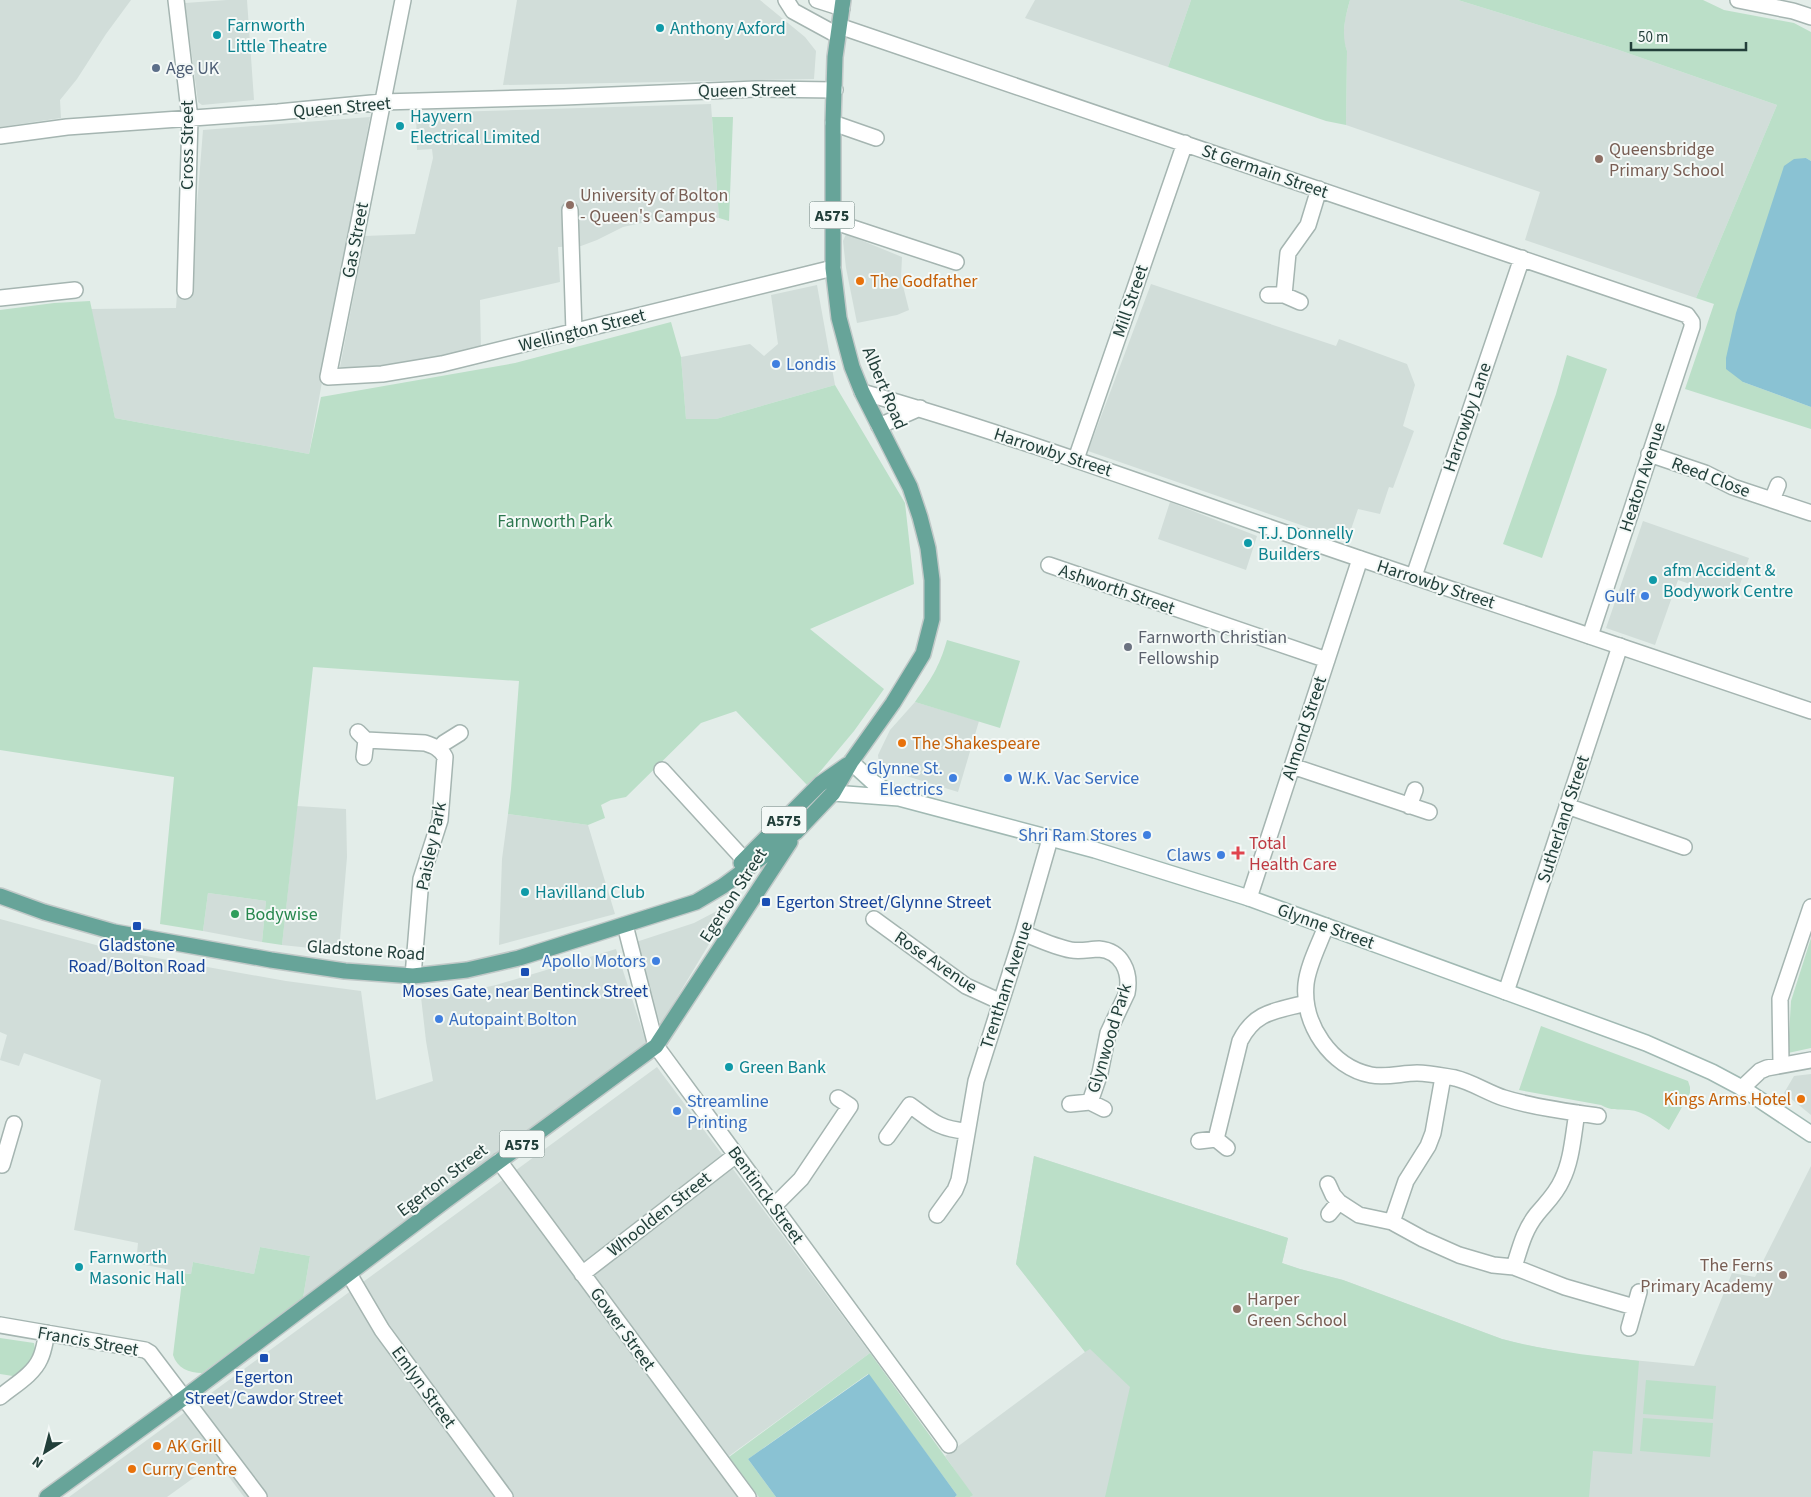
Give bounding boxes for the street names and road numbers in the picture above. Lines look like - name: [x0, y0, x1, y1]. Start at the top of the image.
- street label: Queen Street: [698, 77, 796, 104]
- street label: Queen Street: [292, 91, 392, 124]
- street label: Cross Street: [175, 100, 200, 190]
- street label: St Germain Street: [1198, 138, 1331, 205]
- street label: Gas Street: [336, 200, 375, 280]
- road number: A575: [810, 202, 854, 228]
- street label: Mill Street: [1106, 261, 1155, 341]
- street label: Wellington Street: [516, 303, 648, 358]
- street label: Albert Road: [856, 343, 913, 433]
- street label: Harrowby Lane: [1437, 359, 1498, 475]
- street label: Heaton Avenue: [1613, 419, 1672, 535]
- street label: Harrowby Street: [991, 422, 1115, 483]
- street label: Reed Close: [1668, 451, 1754, 504]
- street label: Harrowby Street: [1374, 554, 1498, 615]
- street label: Ashworth Street: [1056, 558, 1178, 621]
- street label: Almond Street: [1276, 673, 1333, 783]
- street label: Sutherland Street: [1531, 752, 1596, 886]
- street label: Paisley Park: [410, 800, 453, 893]
- road number: A575: [762, 806, 806, 834]
- street label: Egerton Street: [694, 843, 773, 947]
- street label: Glynne Street: [1274, 897, 1378, 956]
- street label: Trentham Avenue: [974, 918, 1039, 1052]
- street label: Rose Avenue: [889, 925, 982, 999]
- street label: Gladstone Road: [306, 934, 426, 967]
- street label: Glynwood Park: [1081, 980, 1138, 1096]
- road number: A575: [500, 1130, 544, 1158]
- street label: Egerton Street: [392, 1138, 493, 1223]
- street label: Bentinck Street: [722, 1141, 810, 1249]
- street label: Whoolden Street: [602, 1166, 716, 1263]
- street label: Gower Street: [584, 1282, 661, 1376]
- street label: Francis Street: [35, 1320, 140, 1363]
- street label: Emlyn Street: [385, 1341, 462, 1433]

